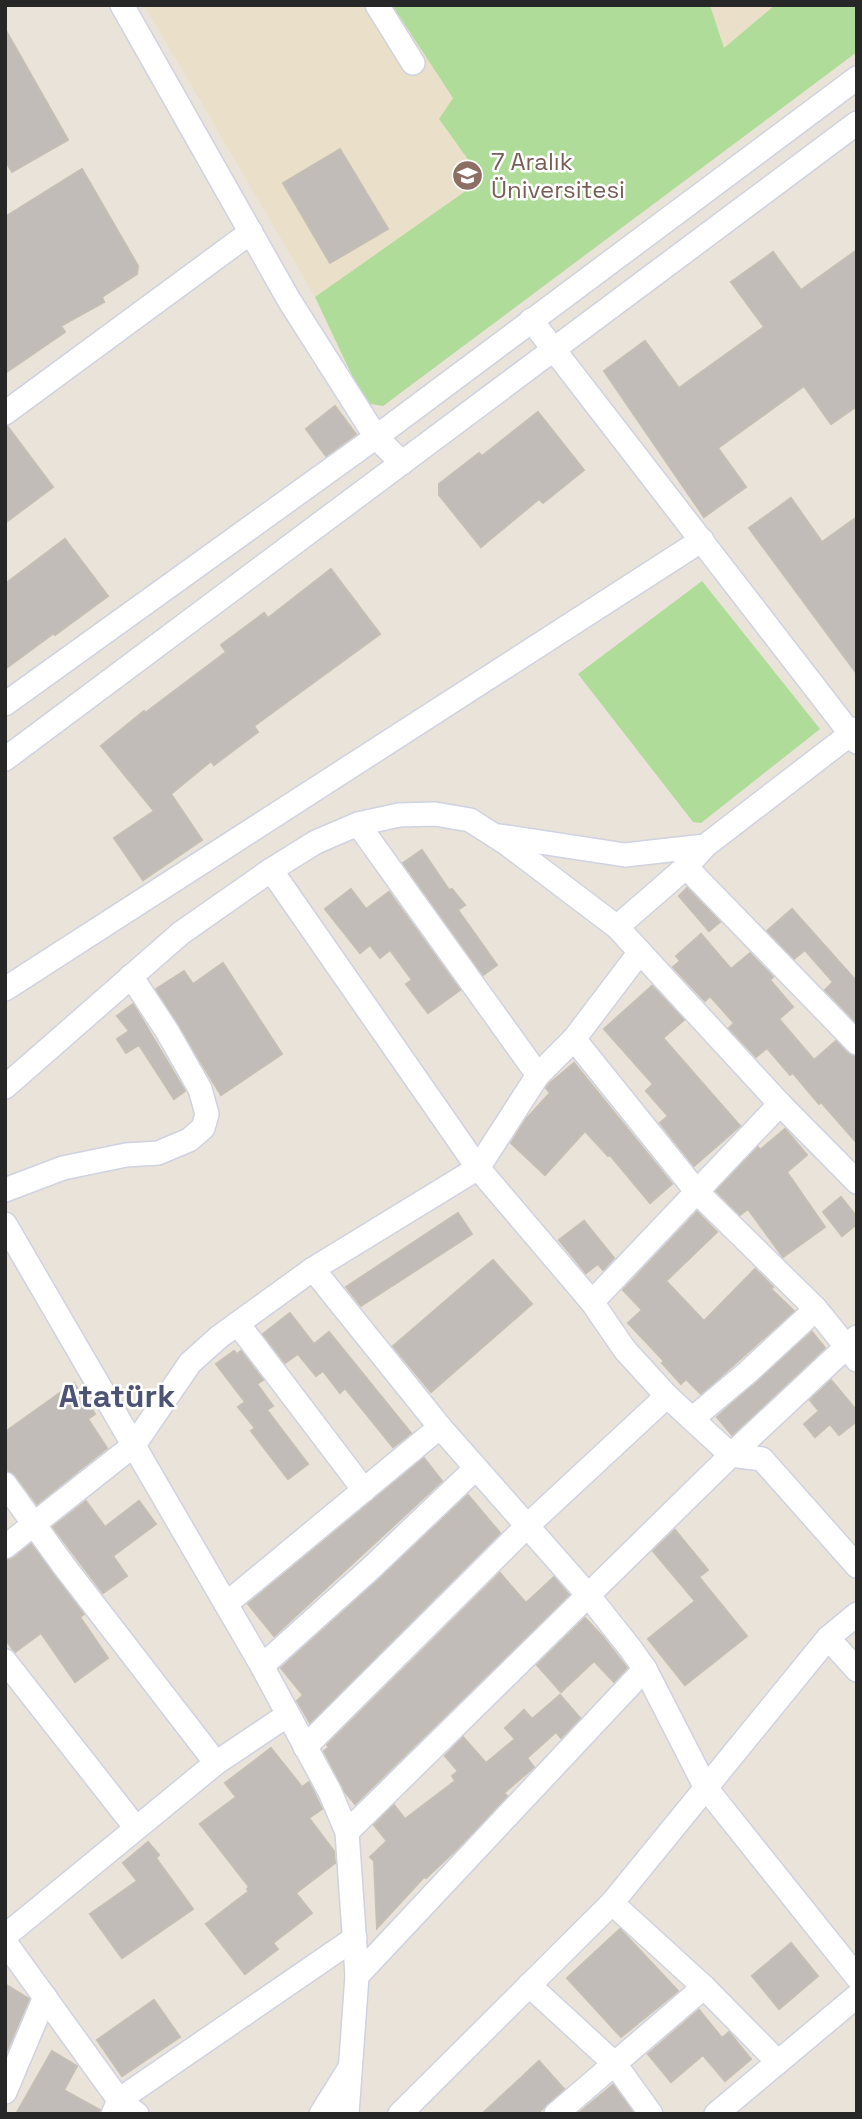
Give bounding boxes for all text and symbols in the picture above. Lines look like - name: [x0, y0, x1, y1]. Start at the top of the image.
- place label: 7 Aralık Üniversitesi: [491, 146, 625, 205]
- school or university icon: 7 Aralık Üniversitesi: [451, 158, 485, 192]
- district label: Atatürk: [59, 1376, 175, 1416]

